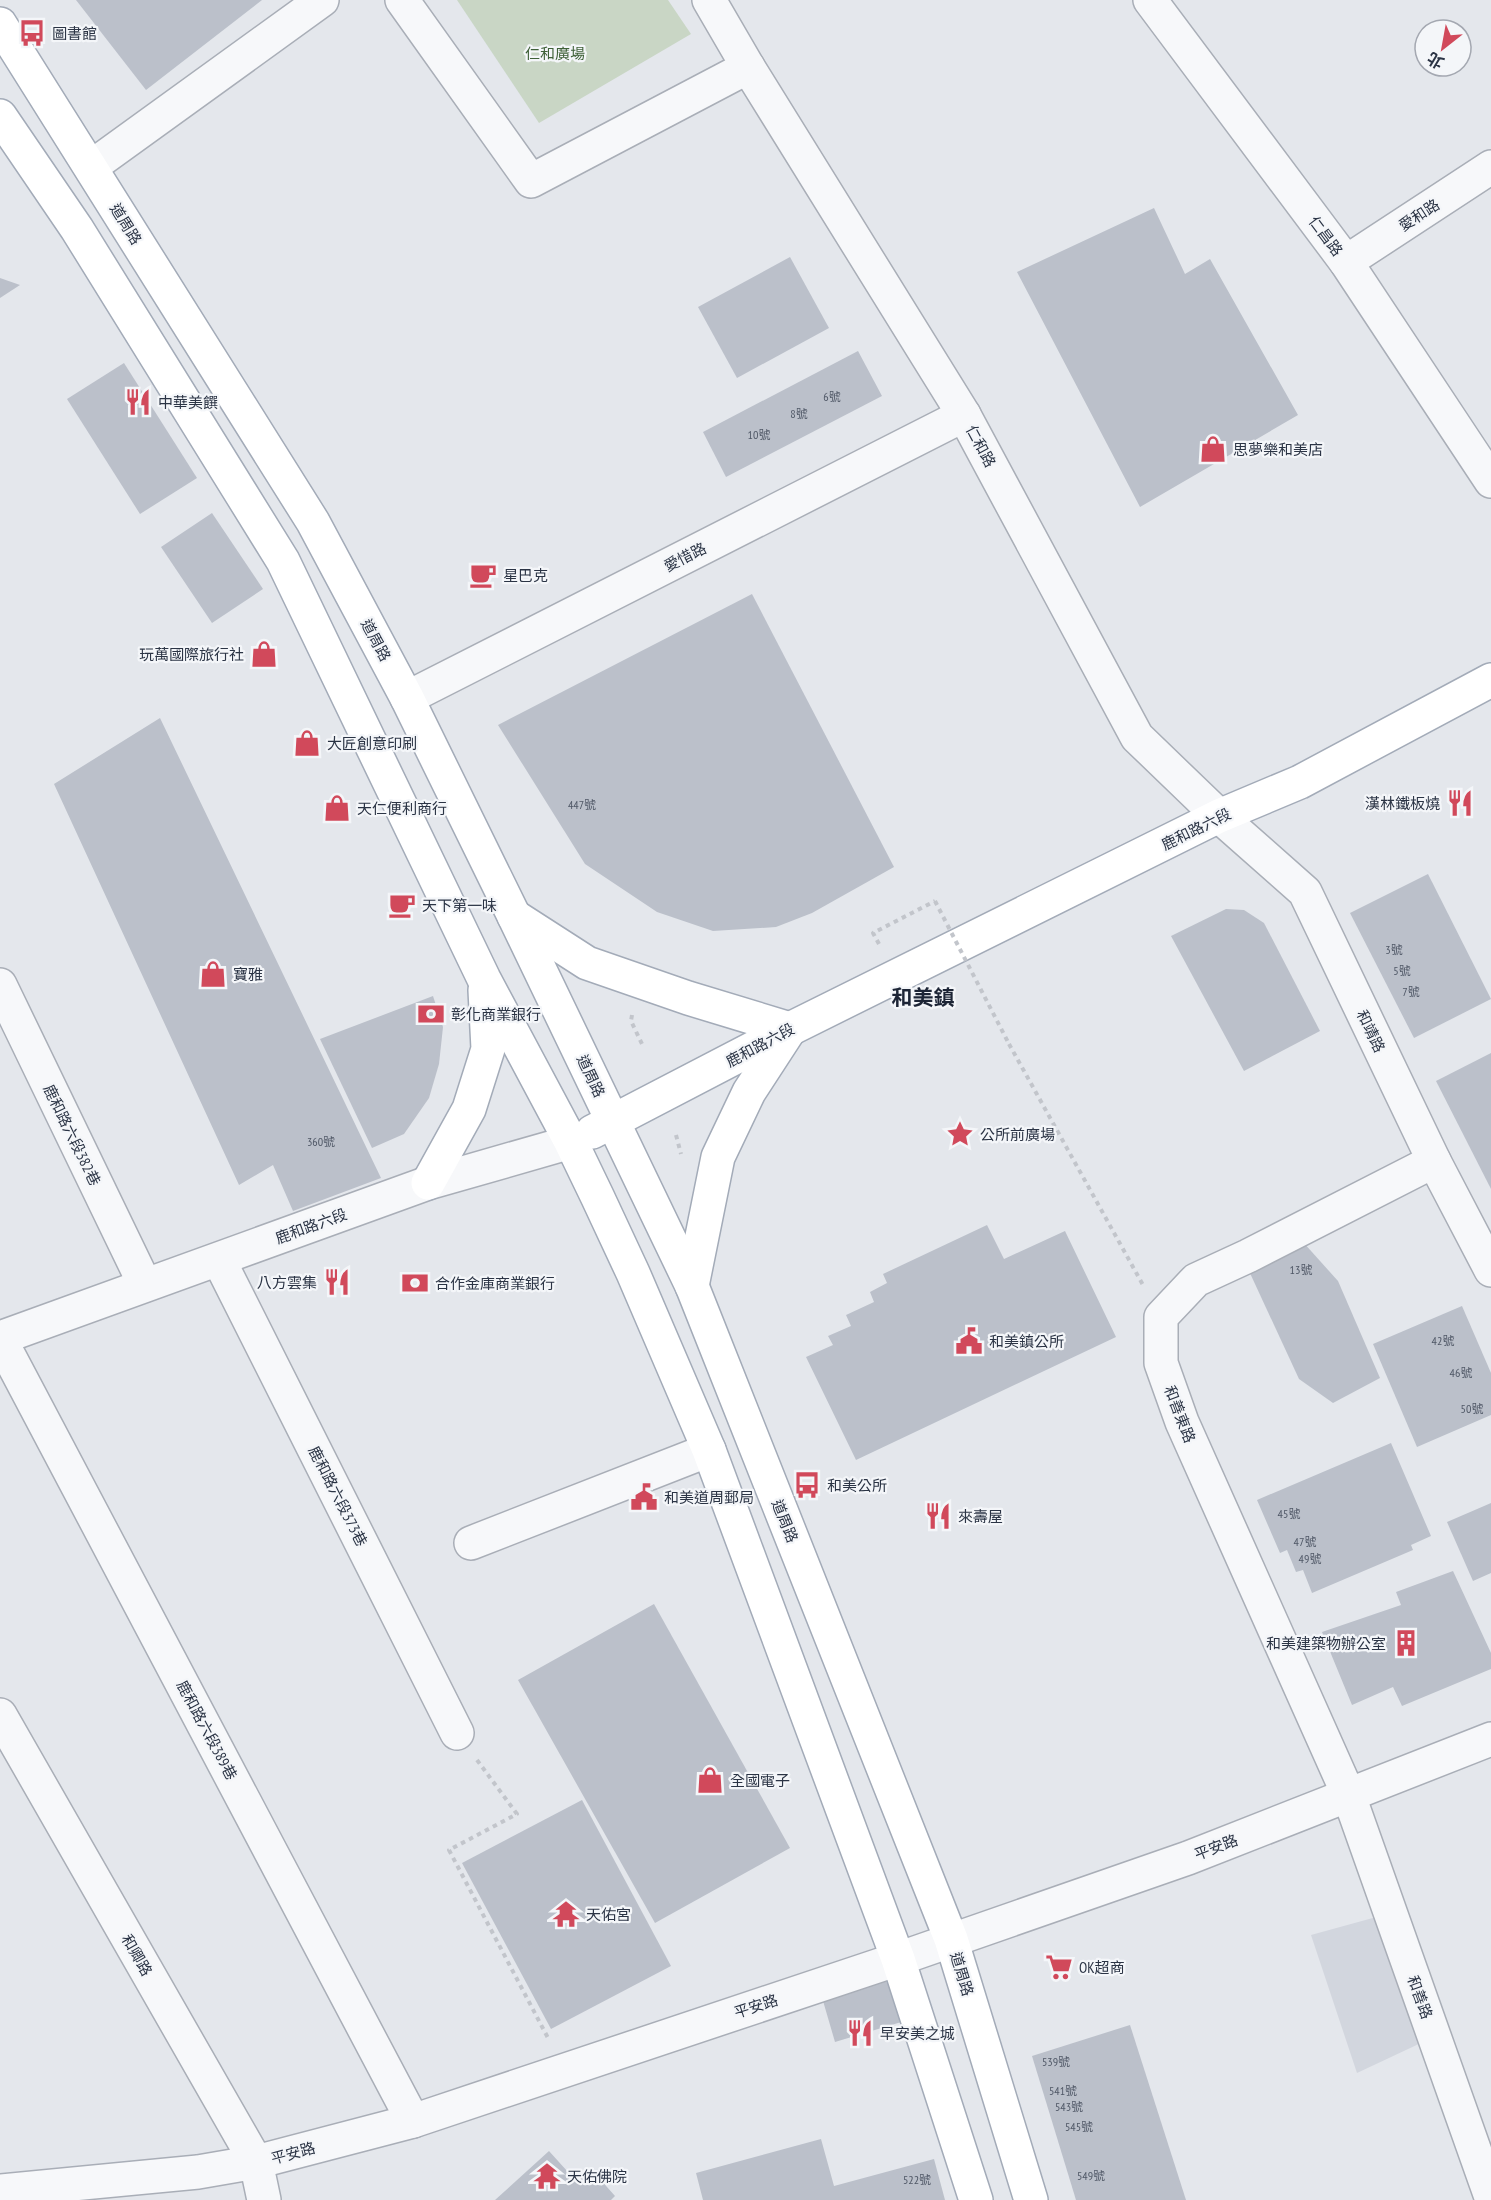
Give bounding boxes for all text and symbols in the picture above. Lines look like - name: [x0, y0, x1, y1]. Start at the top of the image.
- bus stop icon: 圖書館: [17, 18, 47, 48]
- north arrow: [1413, 18, 1473, 78]
- place label: 圖書館: [52, 24, 97, 43]
- park label: 仁和廣場: [525, 44, 585, 63]
- text: 北: [1423, 48, 1447, 74]
- street label: 愛和路: [1395, 195, 1443, 235]
- street label: 道周路: [106, 200, 146, 248]
- street label: 仁昌路: [1305, 212, 1347, 260]
- restaurant icon: 中華美饌: [123, 387, 153, 417]
- house number: 6號: [823, 389, 841, 404]
- place label: 中華美饌: [158, 393, 218, 412]
- house number: 8號: [790, 406, 808, 421]
- street label: 仁和路: [962, 422, 1000, 470]
- house number: 10號: [748, 427, 770, 442]
- shop icon: 思夢樂和美店: [1198, 434, 1228, 464]
- place label: 思夢樂和美店: [1233, 440, 1323, 459]
- street label: 愛惜路: [661, 538, 709, 576]
- cafe icon: 星巴克: [468, 560, 498, 590]
- place label: 星巴克: [503, 566, 548, 585]
- street label: 道周路: [357, 616, 395, 664]
- shop icon: 玩萬國際旅行社: [249, 639, 279, 669]
- place label: 玩萬國際旅行社: [139, 645, 244, 664]
- shop icon: 大匠創意印刷: [292, 728, 322, 758]
- place label: 大匠創意印刷: [327, 734, 417, 753]
- restaurant icon: 漢林鐵板燒: [1445, 788, 1475, 818]
- shop icon: 天仁便利商行: [322, 793, 352, 823]
- place label: 漢林鐵板燒: [1365, 794, 1440, 813]
- house number: 447號: [568, 797, 596, 812]
- place label: 天仁便利商行: [357, 799, 447, 818]
- street label: 鹿和路六段: [1158, 804, 1234, 854]
- cafe icon: 天下第一味: [387, 890, 417, 920]
- place label: 天下第一味: [422, 896, 497, 915]
- house number: 3號: [1385, 942, 1403, 957]
- shop icon: 寶雅: [198, 959, 228, 989]
- house number: 5號: [1393, 963, 1411, 978]
- place label: 寶雅: [233, 965, 263, 984]
- district label: 和美鎮: [892, 984, 955, 1011]
- house number: 7號: [1402, 984, 1420, 999]
- bank icon: 彰化商業銀行: [416, 999, 446, 1029]
- place label: 彰化商業銀行: [451, 1005, 541, 1024]
- street label: 和靖路: [1353, 1007, 1389, 1055]
- street label: 鹿和路六段: [722, 1019, 798, 1071]
- street label: 道周路: [573, 1052, 609, 1100]
- street label: 鹿和路六段382巷: [39, 1081, 105, 1189]
- place icon: 公所前廣場: [945, 1119, 975, 1149]
- place label: 公所前廣場: [980, 1125, 1055, 1144]
- house number: 360號: [307, 1134, 335, 1149]
- street label: 鹿和路六段: [273, 1204, 349, 1248]
- house number: 13號: [1290, 1262, 1312, 1277]
- restaurant icon: 八方雲集: [322, 1267, 352, 1297]
- bank icon: 合作金庫商業銀行: [400, 1268, 430, 1298]
- place label: 八方雲集: [257, 1273, 317, 1292]
- place label: 合作金庫商業銀行: [435, 1274, 555, 1293]
- public building icon: 和美鎮公所: [954, 1326, 984, 1356]
- place label: 和美鎮公所: [989, 1332, 1064, 1351]
- house number: 42號: [1432, 1333, 1454, 1348]
- house number: 46號: [1450, 1365, 1472, 1380]
- street label: 和善東路: [1160, 1383, 1200, 1445]
- house number: 50號: [1461, 1401, 1483, 1416]
- street label: 鹿和路六段373巷: [305, 1443, 371, 1549]
- bus stop icon: 和美公所: [792, 1470, 822, 1500]
- place label: 和美公所: [827, 1476, 887, 1495]
- public building icon: 和美道周郵局: [629, 1482, 659, 1512]
- place label: 和美道周郵局: [664, 1488, 754, 1507]
- street label: 道周路: [768, 1497, 802, 1545]
- restaurant icon: 來壽屋: [923, 1501, 953, 1531]
- house number: 45號: [1278, 1506, 1300, 1521]
- place label: 來壽屋: [958, 1507, 1003, 1526]
- house number: 47號: [1294, 1534, 1316, 1549]
- house number: 49號: [1299, 1551, 1321, 1566]
- building icon: 和美建築物辦公室: [1391, 1628, 1421, 1658]
- place label: 和美建築物辦公室: [1266, 1634, 1386, 1653]
- street label: 鹿和路六段389巷: [173, 1677, 241, 1783]
- shop icon: 全國電子: [695, 1765, 725, 1795]
- place label: 全國電子: [730, 1771, 790, 1790]
- street label: 平安路: [1192, 1830, 1240, 1864]
- temple icon: 天佑宮: [551, 1899, 581, 1929]
- place label: 天佑宮: [586, 1905, 631, 1924]
- street label: 和卿路: [118, 1931, 156, 1979]
- street label: 道周路: [946, 1950, 978, 1998]
- supermarket icon: OK超商: [1044, 1952, 1074, 1982]
- place label: OK超商: [1079, 1958, 1125, 1977]
- street label: 和善路: [1403, 1973, 1437, 2021]
- street label: 平安路: [732, 1990, 780, 2022]
- restaurant icon: 早安美之城: [845, 2018, 875, 2048]
- place label: 早安美之城: [880, 2024, 955, 2043]
- house number: 539號: [1042, 2054, 1070, 2069]
- house number: 541號: [1049, 2083, 1077, 2098]
- house number: 543號: [1055, 2099, 1083, 2114]
- house number: 545號: [1065, 2119, 1093, 2134]
- street label: 平安路: [269, 2138, 317, 2168]
- temple icon: 天佑佛院: [532, 2161, 562, 2191]
- place label: 天佑佛院: [567, 2167, 627, 2186]
- house number: 549號: [1077, 2168, 1105, 2183]
- house number: 522號: [903, 2172, 931, 2187]

